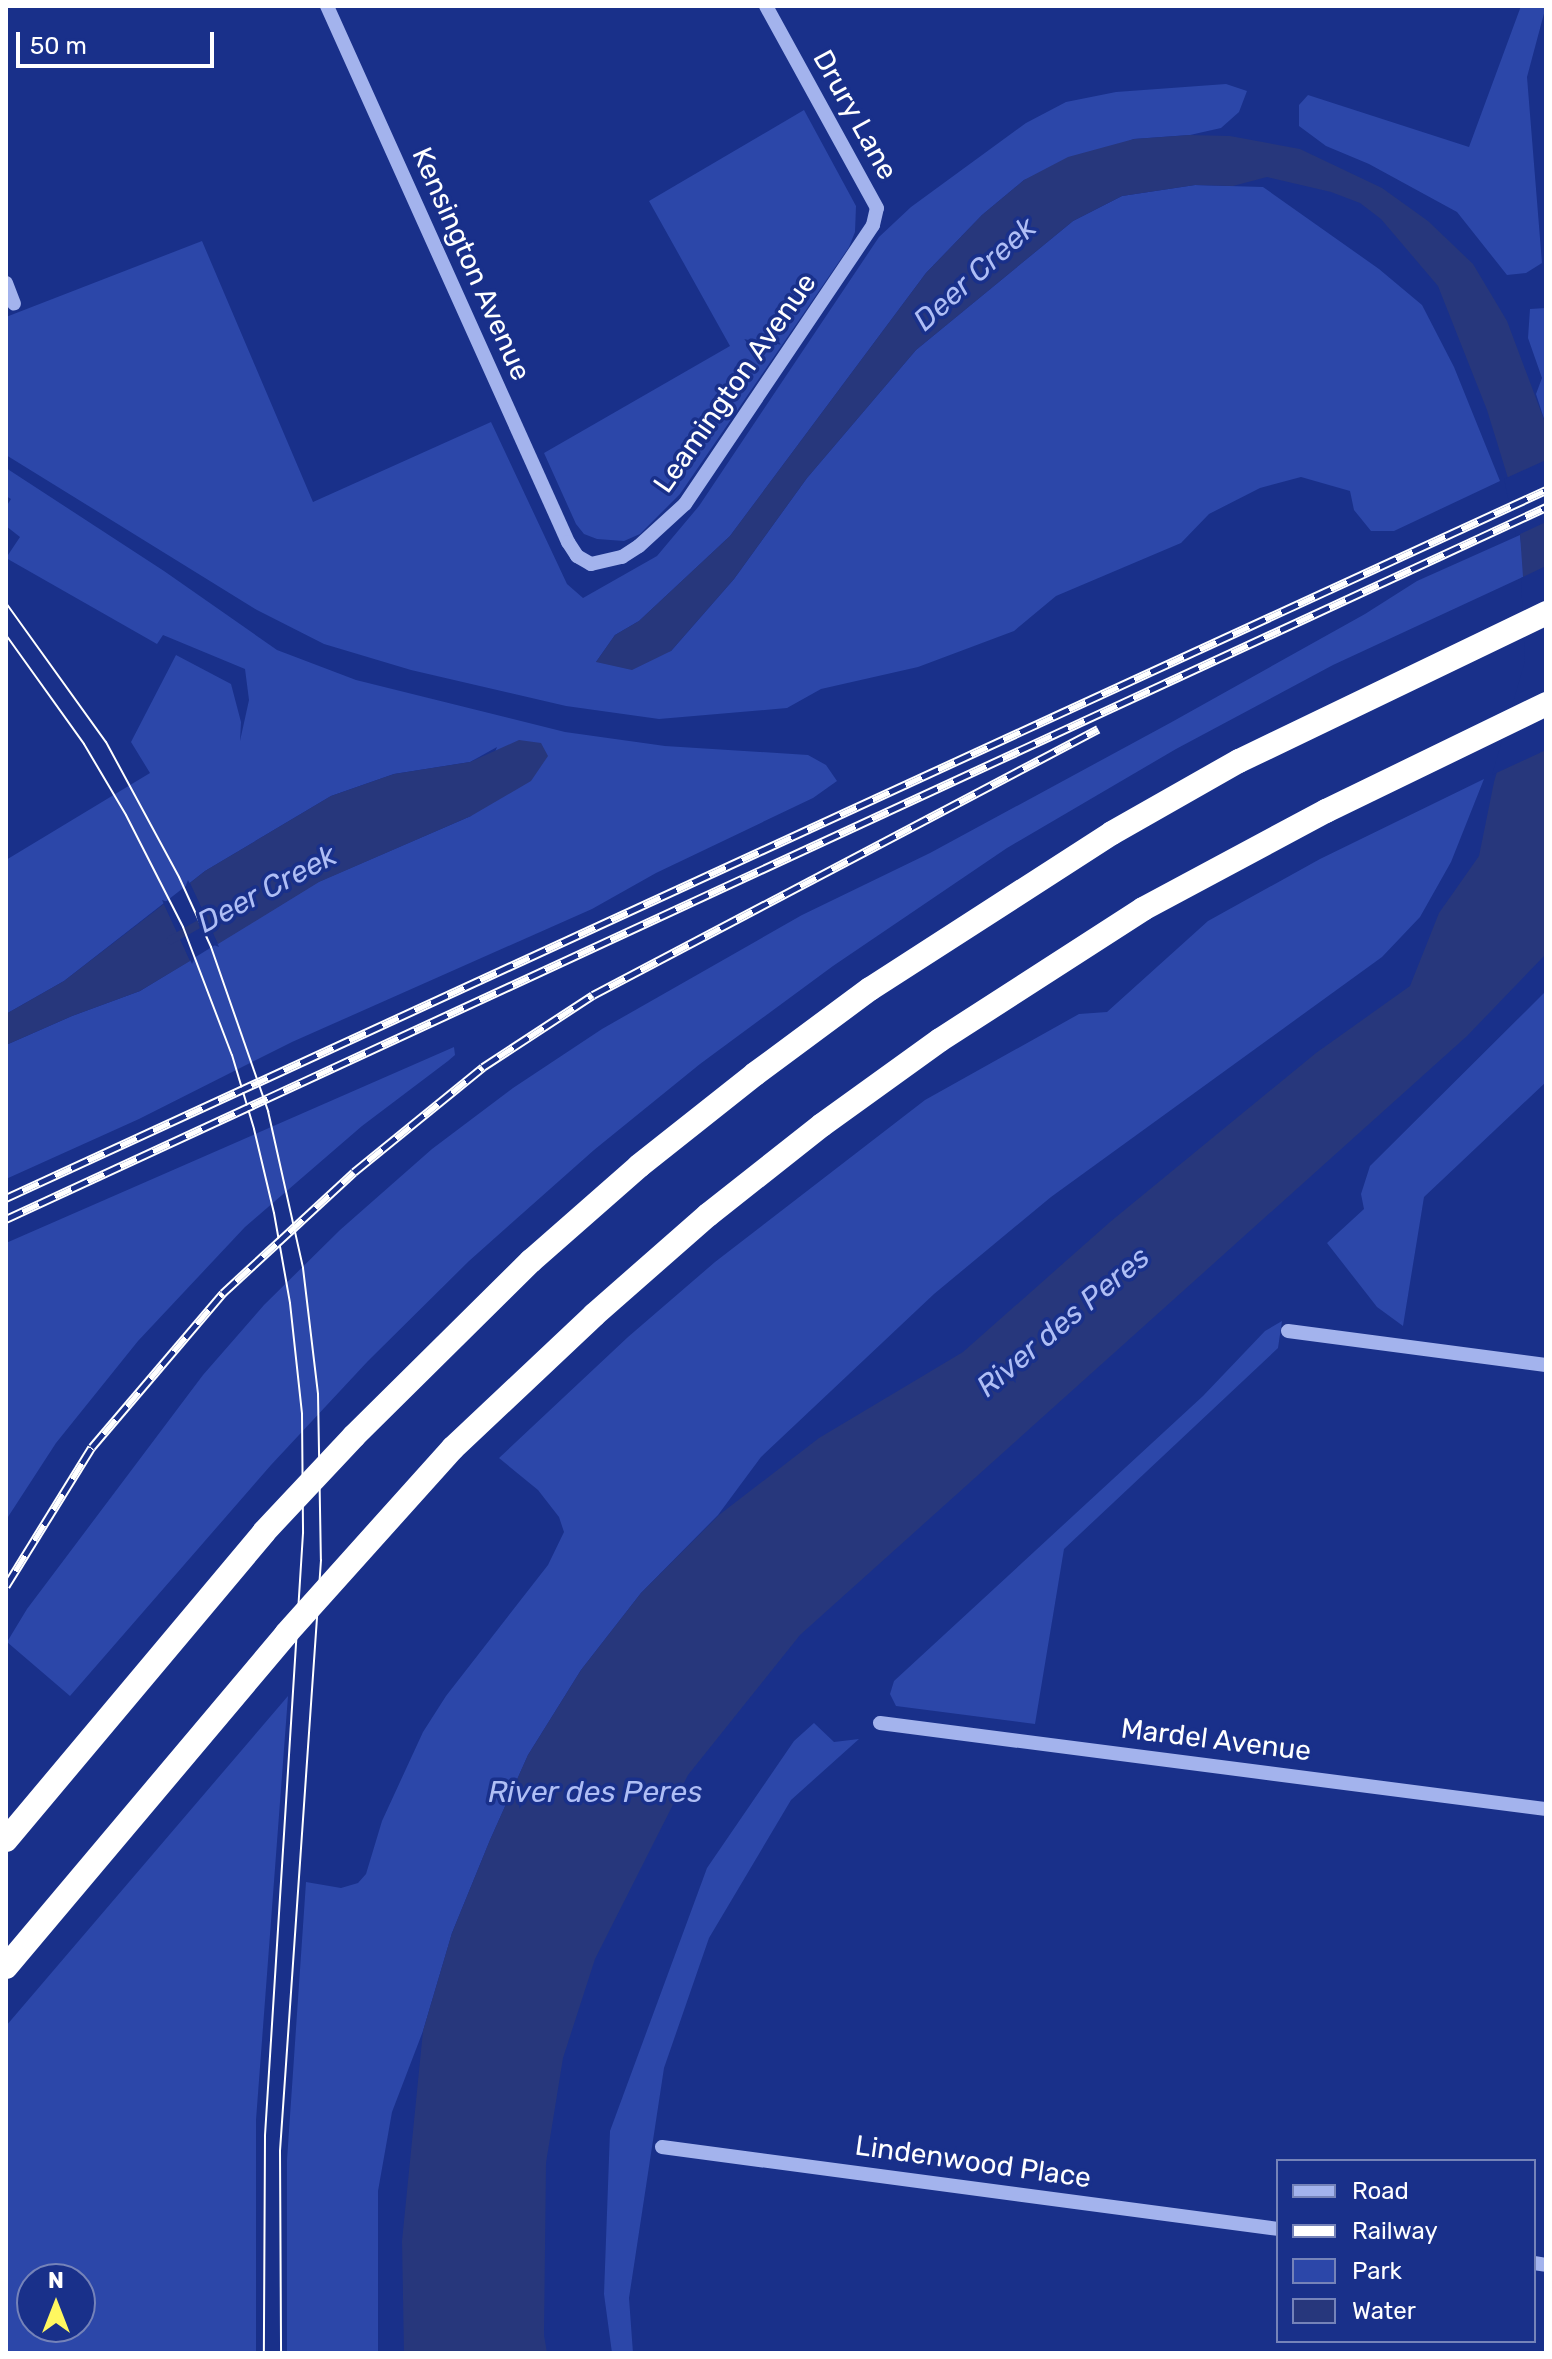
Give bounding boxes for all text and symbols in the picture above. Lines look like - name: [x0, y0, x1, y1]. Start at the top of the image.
- scale bar: [20, 16, 218, 66]
- text: 50 m: [30, 32, 87, 60]
- street label: Drury Lane: [805, 44, 905, 186]
- street label: Kensington Avenue: [404, 142, 538, 386]
- water label: Deer Creek: [906, 209, 1044, 339]
- street label: Leamington Avenue: [646, 267, 824, 499]
- water label: Deer Creek: [191, 837, 343, 941]
- water label: River des Peres: [969, 1239, 1157, 1405]
- street label: Mardel Avenue: [1119, 1712, 1313, 1768]
- water label: River des Peres: [487, 1774, 703, 1810]
- street label: Lindenwood Place: [853, 2129, 1093, 2195]
- legend: [1276, 2159, 1536, 2343]
- text: Road: [1352, 2177, 1409, 2205]
- text: Railway: [1352, 2217, 1438, 2245]
- text: Park: [1352, 2257, 1402, 2285]
- north arrow: [16, 2263, 96, 2343]
- text: N: [48, 2267, 64, 2294]
- text: Water: [1352, 2297, 1416, 2325]

